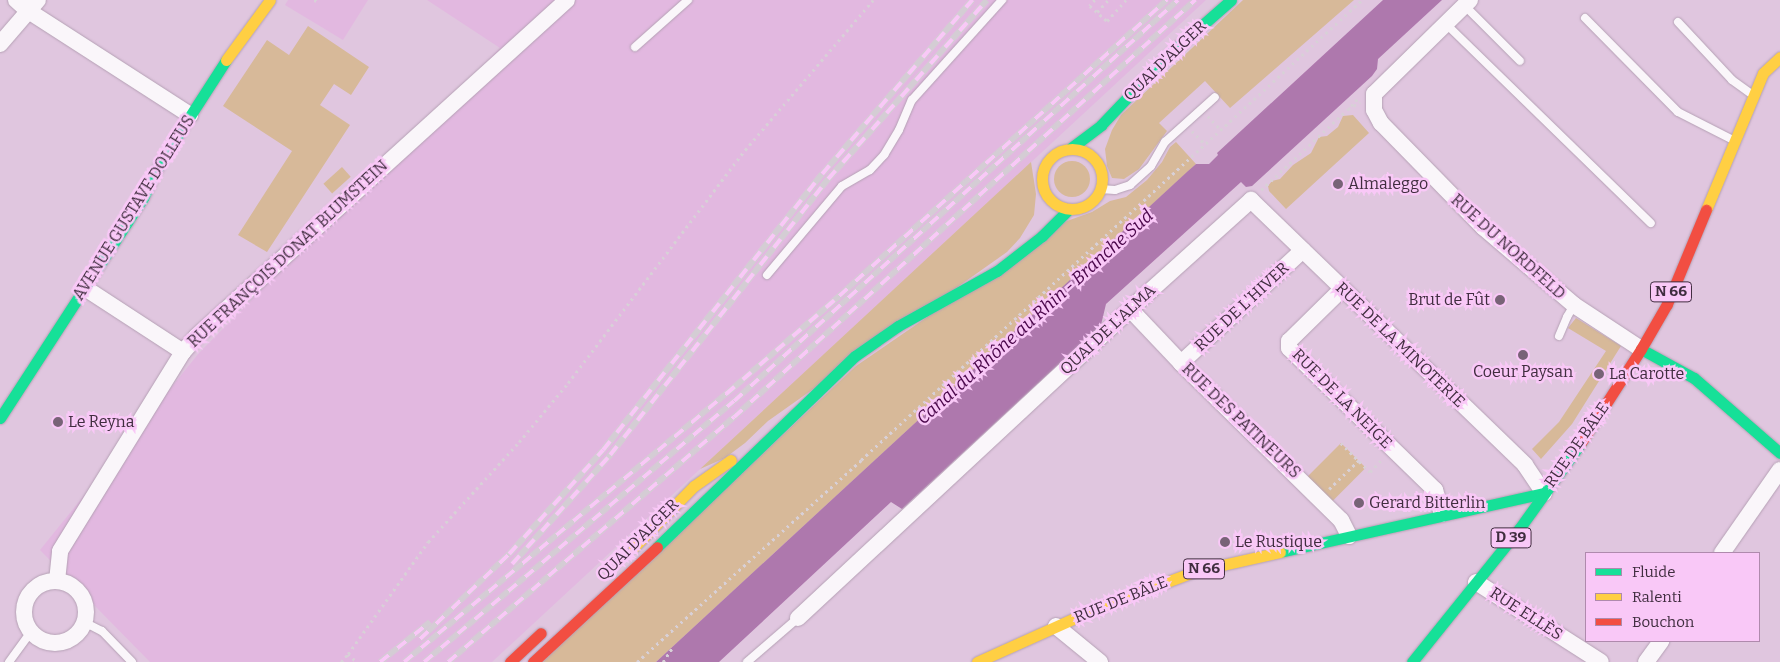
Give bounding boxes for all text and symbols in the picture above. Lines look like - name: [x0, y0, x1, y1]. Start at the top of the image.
- street label: QUAI D'ALGER: [1120, 17, 1210, 105]
- street label: AVENUE GUSTAVE DOLLFUS: [69, 112, 199, 304]
- street label: RUE FRANÇOIS DONAT BLUMSTEIN: [184, 156, 392, 352]
- place label: Almaleggo: [1348, 174, 1428, 194]
- marker: Almaleggo: [1332, 178, 1344, 190]
- street label: RUE DU NORDFELD: [1447, 191, 1569, 303]
- water label: Canal du Rhône au Rhin - Branche Sud: [912, 205, 1158, 429]
- street label: RUE DE L'HIVER: [1191, 259, 1293, 355]
- street label: RUE DE LA MINOTERIE: [1331, 278, 1469, 412]
- road number: N 66: [1650, 280, 1692, 304]
- street label: QUAI DE L'ALMA: [1056, 281, 1160, 379]
- place label: Brut de Fût: [1408, 290, 1490, 310]
- marker: Brut de Fût: [1494, 294, 1506, 306]
- street label: RUE DE LA NEIGE: [1288, 345, 1396, 453]
- marker: Coeur Paysan: [1517, 349, 1529, 361]
- street label: RUE DES PATINEURS: [1178, 359, 1304, 483]
- place label: Coeur Paysan: [1473, 362, 1573, 382]
- place label: La Carotte: [1609, 364, 1684, 384]
- marker: La Carotte: [1593, 368, 1605, 380]
- street label: RUE DE BÂLE: [1541, 399, 1613, 491]
- place label: Le Reyna: [68, 412, 134, 432]
- marker: Le Reyna: [52, 416, 64, 428]
- place label: Gerard Bitterlin: [1369, 493, 1485, 513]
- street label: QUAI D'ALGER: [593, 495, 683, 585]
- marker: Gerard Bitterlin: [1353, 497, 1365, 509]
- road number: D 39: [1490, 526, 1532, 550]
- place label: Le Rustique: [1235, 532, 1322, 552]
- marker: Le Rustique: [1219, 536, 1231, 548]
- legend: [1585, 552, 1760, 642]
- road number: N 66: [1183, 556, 1225, 582]
- text: Fluide: [1632, 563, 1675, 581]
- street label: RUE DE BÂLE: [1071, 573, 1171, 627]
- street label: RUE ELLÈS: [1486, 583, 1566, 645]
- text: Ralenti: [1632, 588, 1682, 606]
- text: Bouchon: [1632, 613, 1694, 631]

